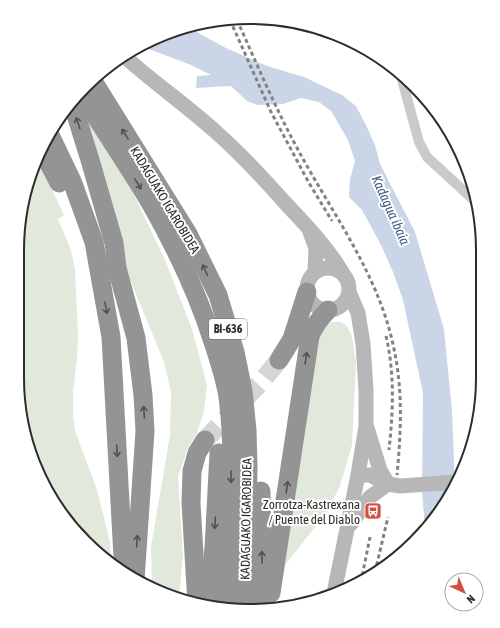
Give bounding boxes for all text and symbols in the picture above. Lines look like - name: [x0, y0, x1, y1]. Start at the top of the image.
- one-way arrow: [74, 116, 81, 129]
- one-way arrow: [121, 128, 129, 140]
- street label: KADAGUAKO IGAROBIDEA: [127, 144, 203, 257]
- water label: Kadagua ibaia: [369, 173, 414, 248]
- one-way arrow: [135, 178, 143, 190]
- one-way arrow: [201, 264, 208, 276]
- one-way arrow: [102, 301, 110, 314]
- road number: BI-636: [209, 319, 247, 339]
- one-way arrow: [302, 352, 310, 365]
- one-way arrow: [140, 406, 147, 419]
- one-way arrow: [114, 444, 121, 457]
- street label: KADAGUAKO IGAROBIDEA: [237, 457, 255, 580]
- one-way arrow: [227, 470, 235, 483]
- one-way arrow: [283, 481, 291, 494]
- place label: Zorrotza-Kastrexana / Puente del Diablo: [263, 497, 360, 527]
- bus stop icon: Zorrotza-Kastrexana / Puente del Diablo: [363, 501, 383, 521]
- one-way arrow: [212, 516, 219, 529]
- one-way arrow: [133, 535, 141, 548]
- one-way arrow: [258, 551, 265, 564]
- north arrow: [444, 572, 484, 612]
- text: N: [464, 593, 477, 606]

